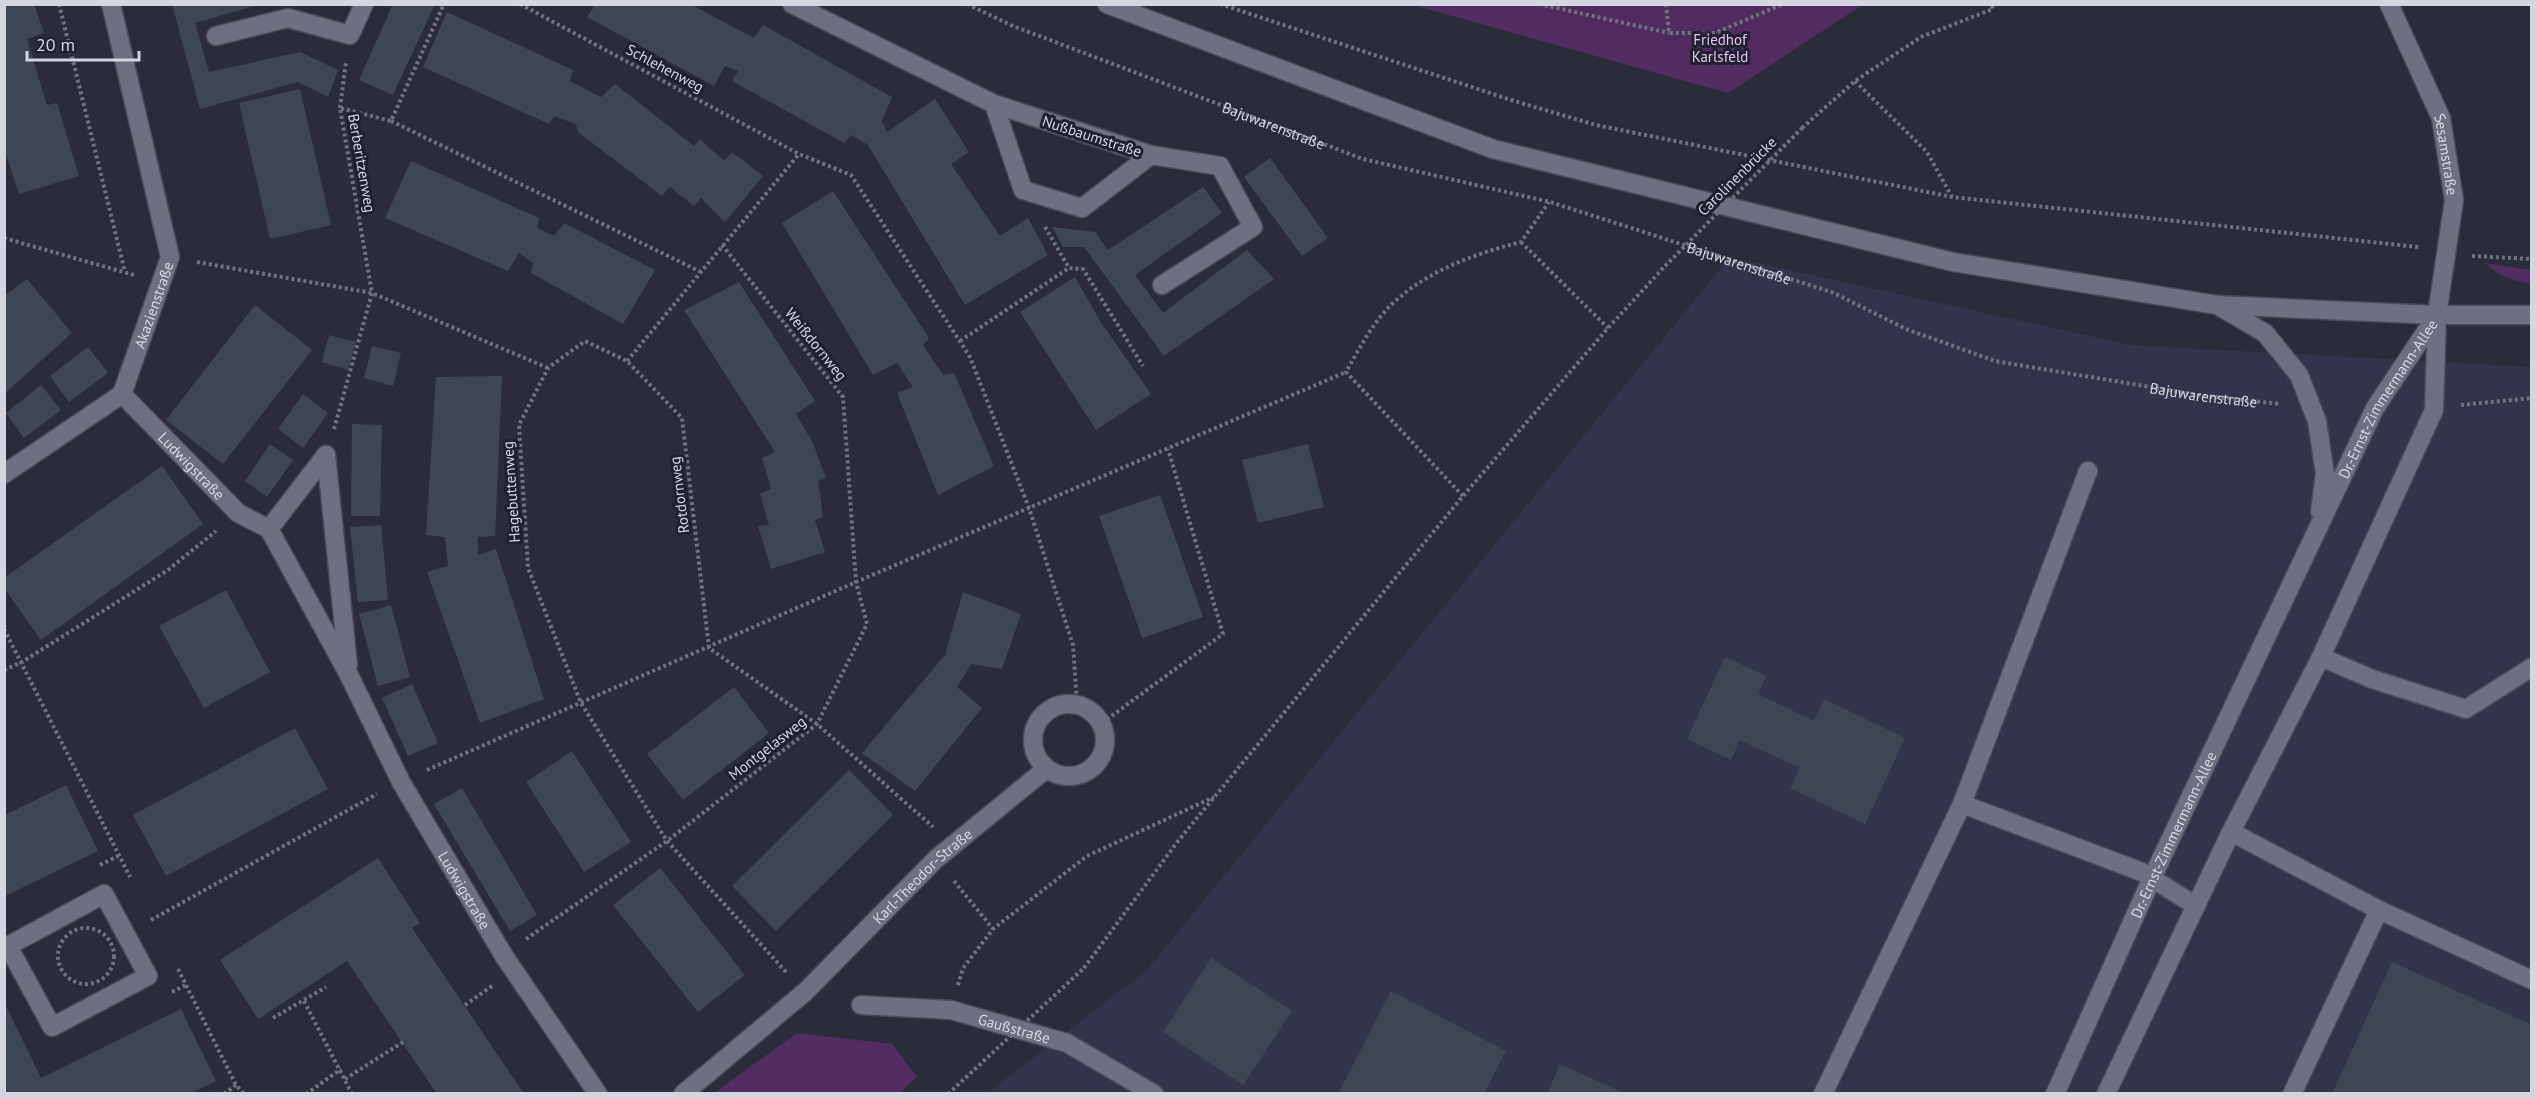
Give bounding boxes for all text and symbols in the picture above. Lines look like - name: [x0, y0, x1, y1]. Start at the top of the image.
- scale bar: [27, 24, 140, 62]
- park label: Friedhof Karlsfeld: [1692, 30, 1748, 66]
- text: 20 m: [36, 33, 75, 56]
- street label: Schlehenweg: [623, 40, 707, 96]
- street label: Bajuwarenstraße: [1220, 97, 1328, 153]
- street label: Sesamstraße: [2431, 110, 2463, 196]
- street label: Nußbaumstraße: [1040, 111, 1144, 161]
- street label: Berberitzenweg: [344, 112, 380, 214]
- street label: Carolinenbrücke: [1694, 133, 1780, 219]
- street label: Bajuwarenstraße: [1685, 237, 1794, 288]
- street label: Akazienstraße: [129, 259, 177, 351]
- street label: Weißdornweg: [781, 304, 851, 384]
- street label: Dr.-Ernst-Zimmermann-Allee: [2333, 315, 2441, 482]
- street label: Bajuwarenstraße: [2149, 378, 2258, 411]
- street label: Ludwigstraße: [155, 428, 229, 503]
- street label: Hagebuttenweg: [498, 441, 524, 543]
- street label: Rotdornweg: [665, 456, 693, 534]
- street label: Montgelasweg: [724, 712, 810, 784]
- street label: Dr.-Ernst-Zimmermann-Allee: [2126, 748, 2220, 921]
- street label: Karl-Theodor-Straße: [868, 824, 976, 928]
- street label: Ludwigstraße: [435, 848, 495, 932]
- street label: Gaußstraße: [976, 1009, 1053, 1047]

